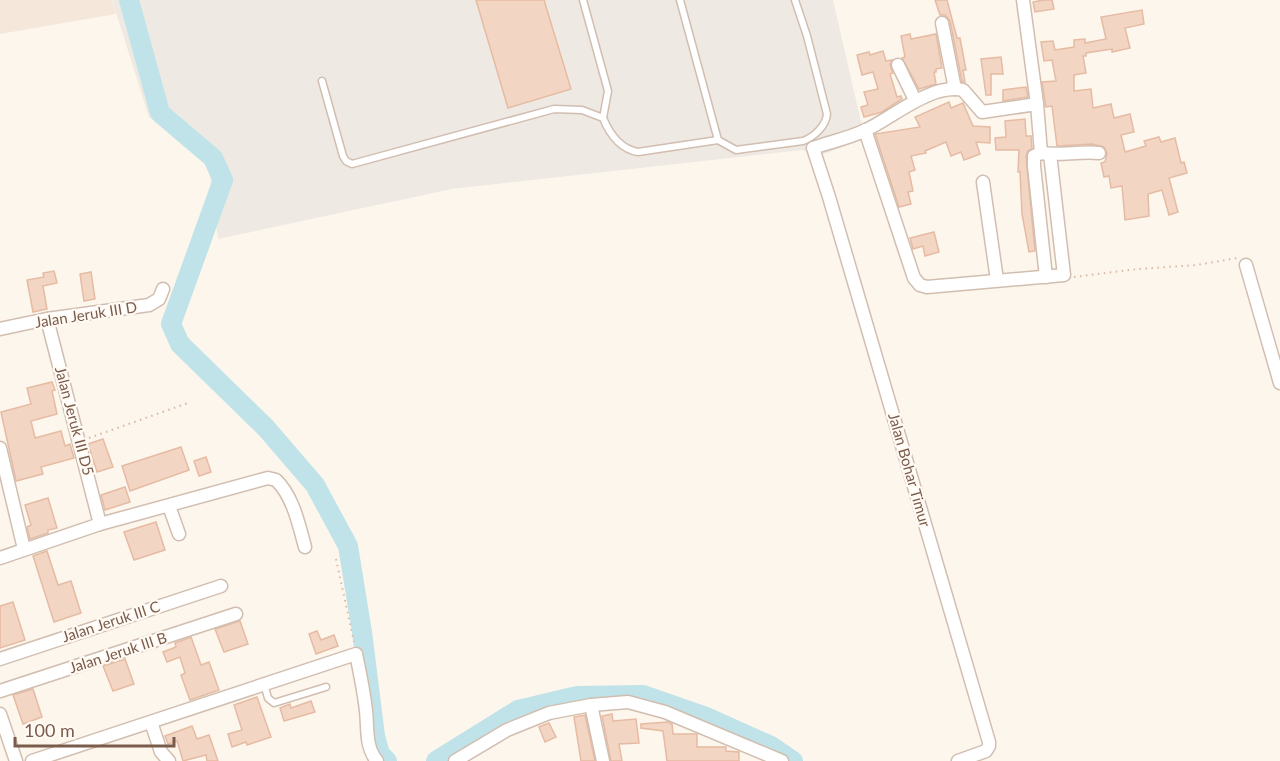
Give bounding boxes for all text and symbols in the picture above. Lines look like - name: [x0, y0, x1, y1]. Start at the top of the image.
- street label: Jalan Jeruk III D: [33, 297, 138, 331]
- street label: Jalan Jeruk III D5: [52, 364, 98, 477]
- street label: Jalan Bohar Timur: [885, 411, 935, 529]
- street label: Jalan Jeruk III C: [59, 597, 162, 645]
- street label: Jalan Jeruk III B: [67, 628, 169, 676]
- scale bar: [15, 710, 174, 748]
- text: 100 m: [24, 719, 75, 741]

